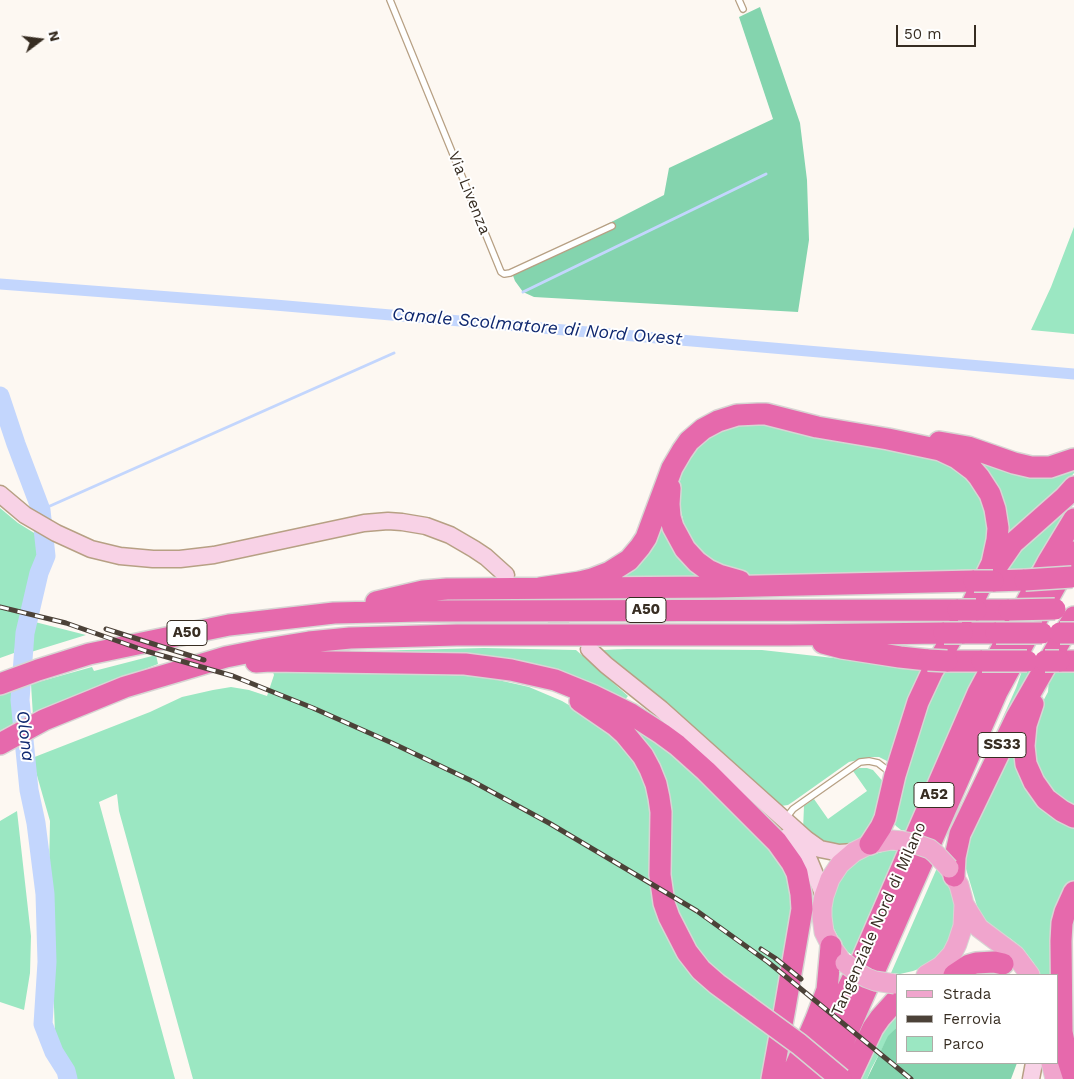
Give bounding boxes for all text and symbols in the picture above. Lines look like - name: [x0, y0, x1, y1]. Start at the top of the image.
- north arrow: [15, 15, 65, 65]
- scale bar: [899, 15, 979, 47]
- text: 50 m: [904, 25, 941, 43]
- text: N: [45, 29, 64, 43]
- street label: Via Livenza: [444, 149, 494, 237]
- water label: Canale Scolmatore di Nord Ovest: [391, 304, 683, 350]
- road number: A50: [626, 598, 666, 622]
- road number: A50: [167, 620, 207, 646]
- water label: Olona: [11, 709, 39, 763]
- road number: SS33: [978, 732, 1026, 758]
- road number: A52: [914, 782, 954, 808]
- street label: Tangenziale Nord di Milano: [827, 819, 931, 1019]
- legend: [896, 974, 1059, 1064]
- text: Strada: [943, 985, 991, 1003]
- text: Ferrovia: [943, 1010, 1001, 1028]
- text: Parco: [943, 1035, 984, 1053]

